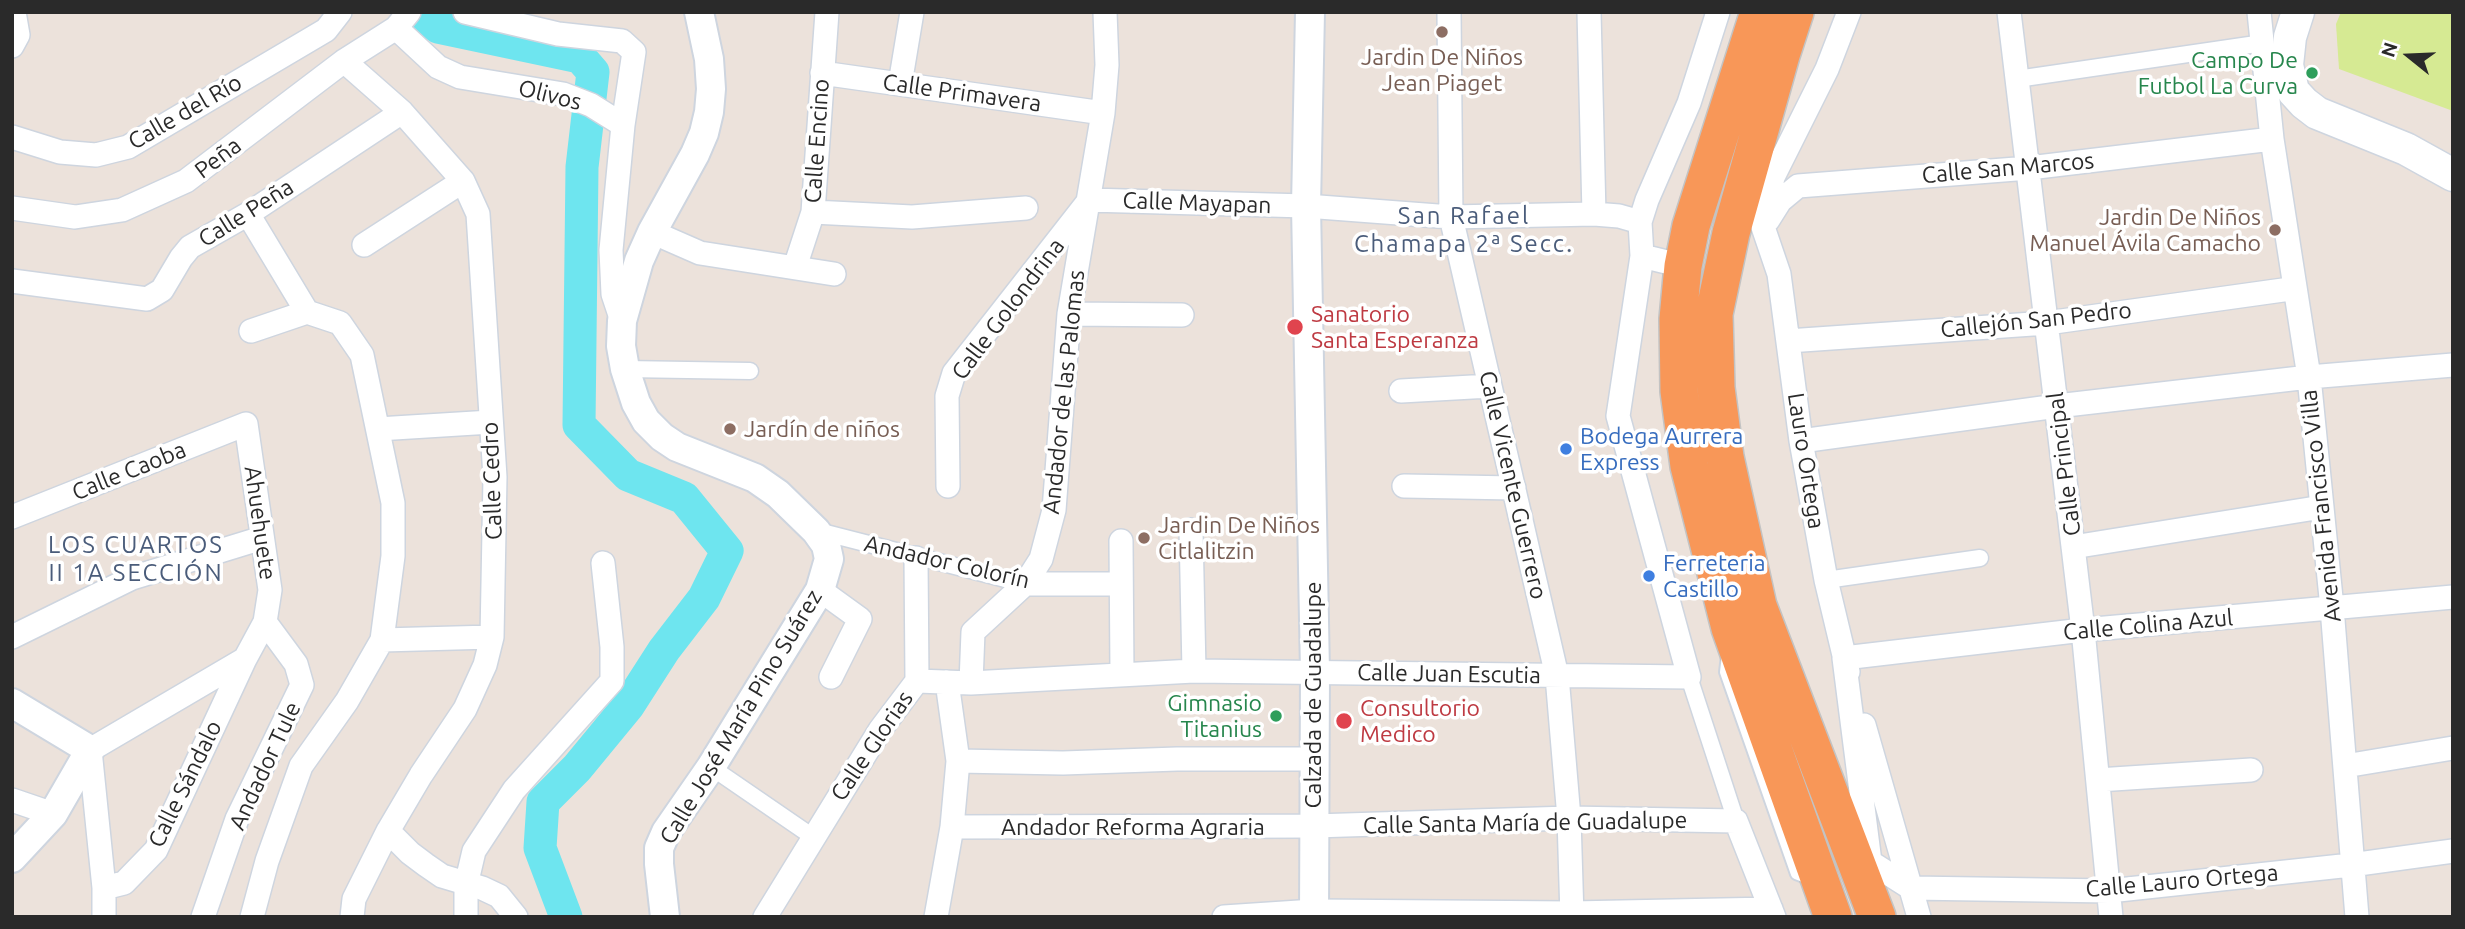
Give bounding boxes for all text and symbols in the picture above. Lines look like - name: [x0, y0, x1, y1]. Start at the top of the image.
- north arrow: [2374, 21, 2444, 91]
- marker: Jardin De Niños Jean Piaget: [1434, 24, 1450, 40]
- text: N: [2376, 39, 2402, 60]
- place label: Jardin De Niños Jean Piaget: [1361, 43, 1523, 97]
- place label: Campo De Futbol La Curva: [2138, 46, 2298, 100]
- marker: Campo De Futbol La Curva: [2304, 65, 2320, 81]
- street label: Calle del Río: [123, 68, 247, 156]
- street label: Calle Primavera: [881, 68, 1043, 118]
- street label: Olivos: [516, 74, 584, 116]
- street label: Calle Encino: [799, 78, 835, 204]
- street label: Peña: [189, 132, 247, 184]
- street label: Calle San Marcos: [1921, 147, 2095, 189]
- street label: Calle Peña: [193, 173, 299, 253]
- street label: Calle Mayapan: [1122, 187, 1272, 219]
- district label: San Rafael Chamapa 2ª Secc.: [1370, 202, 1558, 258]
- place label: Jardin De Niños Manuel Ávila Camacho: [2029, 203, 2261, 257]
- marker: Jardin De Niños Manuel Ávila Camacho: [2267, 222, 2283, 238]
- street label: Calle Golondrina: [946, 233, 1070, 385]
- street label: Andador de las Palomas: [1037, 269, 1091, 515]
- street label: Callejón San Pedro: [1939, 296, 2133, 344]
- place label: Sanatorio Santa Esperanza: [1311, 300, 1479, 354]
- marker: Sanatorio Santa Esperanza: [1285, 317, 1305, 337]
- street label: Calle Vicente Guerrero: [1473, 368, 1553, 602]
- street label: Avenida Francisco Villa: [2295, 388, 2347, 624]
- street label: Calle Principal: [2041, 390, 2087, 538]
- street label: Lauro Ortega: [1782, 391, 1830, 531]
- place label: Jardín de niños: [744, 415, 900, 443]
- street label: Calle Cedro: [476, 421, 508, 541]
- marker: Jardín de niños: [722, 421, 738, 437]
- place label: Bodega Aurrera Express: [1580, 422, 1743, 476]
- street label: Calle Caoba: [68, 436, 190, 506]
- marker: Bodega Aurrera Express: [1558, 441, 1574, 457]
- street label: Ahuehuete: [238, 464, 282, 582]
- place label: Jardin De Niños Citlalitzin: [1158, 511, 1320, 565]
- street label: Andador Colorín: [862, 530, 1032, 594]
- marker: Jardin De Niños Citlalitzin: [1136, 530, 1152, 546]
- district label: LOS CUARTOS II 1A SECCIÓN: [49, 531, 223, 587]
- place label: Ferreteria Castillo: [1663, 549, 1766, 603]
- marker: Ferreteria Castillo: [1641, 568, 1657, 584]
- street label: Calzada de Guadalupe: [1299, 581, 1327, 809]
- street label: Calle José María Pino Suárez: [654, 585, 828, 849]
- street label: Calle Colina Azul: [2062, 604, 2234, 646]
- street label: Calle Juan Escutia: [1357, 659, 1541, 689]
- street label: Calle Glorias: [825, 686, 919, 806]
- place label: Gimnasio Titanius: [1167, 689, 1262, 743]
- place label: Consultorio Medico: [1360, 694, 1480, 748]
- street label: Andador Tule: [223, 698, 307, 834]
- marker: Gimnasio Titanius: [1268, 708, 1284, 724]
- marker: Consultorio Medico: [1334, 711, 1354, 731]
- street label: Calle Sándalo: [142, 716, 228, 852]
- street label: Calle Santa María de Guadalupe: [1363, 806, 1687, 840]
- street label: Andador Reforma Agraria: [1001, 813, 1265, 841]
- street label: Calle Lauro Ortega: [2084, 859, 2280, 903]

